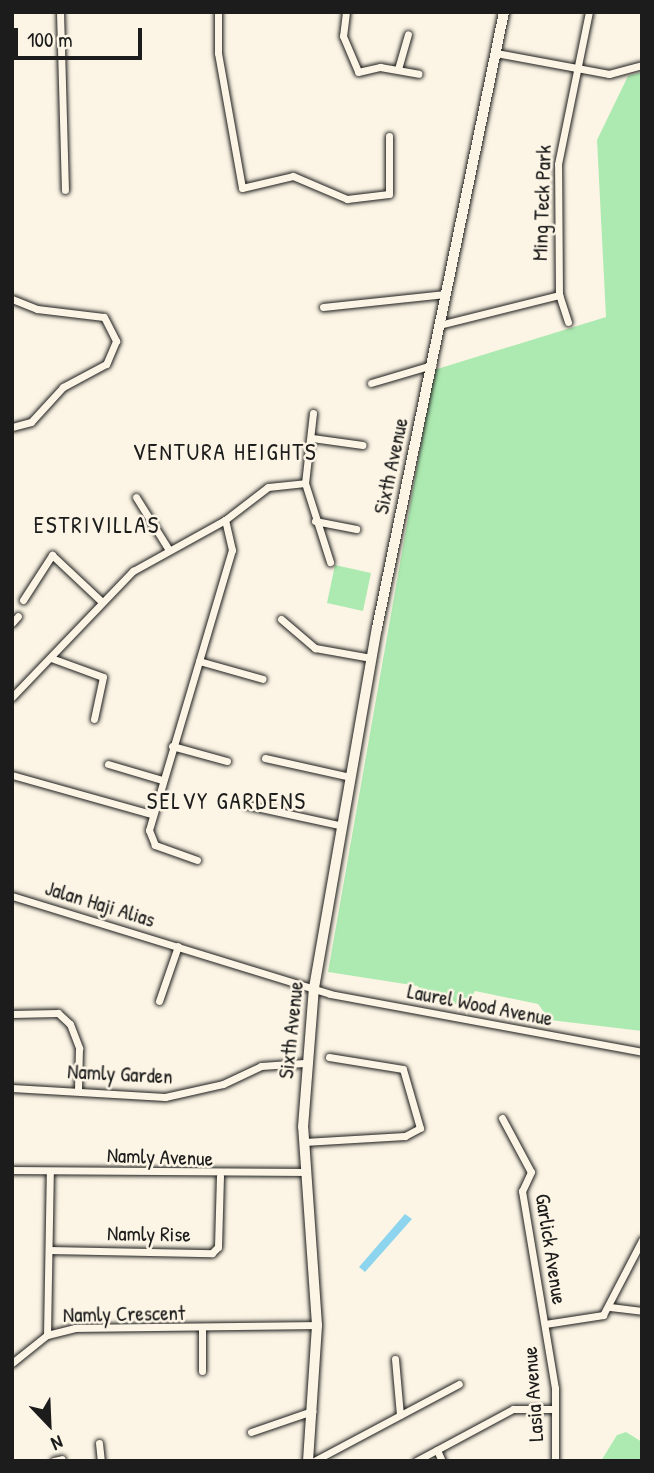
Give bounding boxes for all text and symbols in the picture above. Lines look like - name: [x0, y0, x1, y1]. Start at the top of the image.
- scale bar: [18, 14, 145, 58]
- text: 100 m: [27, 25, 73, 54]
- street label: Ming Teck Park: [527, 145, 557, 261]
- street label: Sixth Avenue: [369, 416, 413, 516]
- district label: VENTURA HEIGHTS: [134, 438, 316, 466]
- district label: ESTRIVILLAS: [35, 511, 159, 539]
- district label: SELVY GARDENS: [148, 787, 306, 815]
- street label: Jalan Haji Alias: [42, 875, 158, 933]
- street label: Laurel Wood Avenue: [405, 979, 555, 1031]
- street label: Sixth Avenue: [273, 980, 309, 1080]
- street label: Namly Garden: [67, 1059, 173, 1089]
- street label: Namly Avenue: [106, 1143, 214, 1171]
- street label: Garlick Avenue: [530, 1192, 572, 1306]
- street label: Namly Rise: [107, 1221, 191, 1247]
- street label: Namly Crescent: [63, 1300, 185, 1328]
- street label: Lasia Avenue: [517, 1346, 549, 1442]
- north arrow: [14, 1389, 84, 1459]
- text: N: [47, 1429, 67, 1457]

